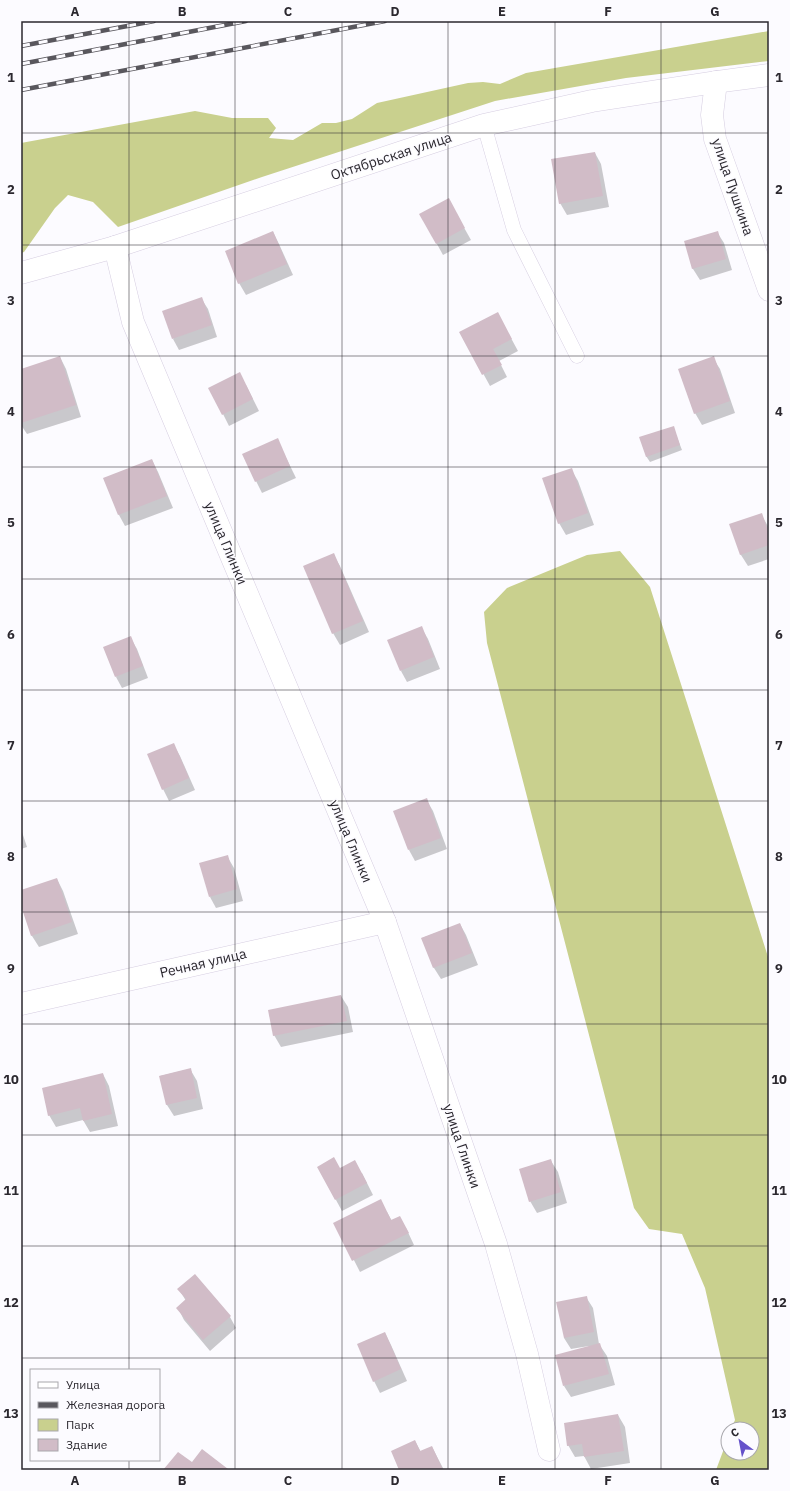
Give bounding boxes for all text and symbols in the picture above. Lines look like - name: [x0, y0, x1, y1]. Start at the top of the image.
- text: A: [71, 3, 80, 20]
- text: B: [178, 3, 187, 20]
- text: C: [284, 3, 293, 20]
- text: D: [390, 3, 400, 20]
- text: E: [498, 3, 506, 20]
- text: F: [604, 3, 612, 20]
- text: G: [710, 3, 720, 20]
- text: 1: [7, 69, 15, 86]
- text: 1: [775, 69, 783, 86]
- street label: Октябрьская улица: [328, 128, 454, 184]
- street label: улица Пушкина: [708, 136, 758, 238]
- text: 2: [7, 181, 15, 198]
- text: 2: [775, 181, 783, 198]
- text: 3: [7, 292, 15, 309]
- text: 3: [775, 292, 783, 309]
- text: 4: [7, 403, 15, 420]
- text: 4: [775, 403, 783, 420]
- street label: улица Глинки: [200, 499, 252, 587]
- text: 5: [7, 514, 15, 531]
- text: 5: [775, 514, 783, 531]
- text: 6: [7, 626, 15, 643]
- text: 6: [775, 626, 783, 643]
- text: 7: [7, 737, 15, 754]
- text: 7: [775, 737, 783, 754]
- street label: улица Глинки: [325, 797, 377, 885]
- text: 8: [7, 848, 15, 865]
- text: 8: [775, 848, 783, 865]
- street label: Речная улица: [158, 944, 249, 982]
- text: 9: [7, 960, 15, 977]
- text: 9: [775, 960, 783, 977]
- text: 10: [3, 1071, 19, 1088]
- text: 10: [771, 1071, 787, 1088]
- street label: улица Глинки: [439, 1101, 485, 1191]
- text: 11: [3, 1182, 19, 1199]
- text: 11: [771, 1182, 787, 1199]
- text: 12: [3, 1294, 19, 1311]
- text: 12: [771, 1294, 787, 1311]
- legend: [30, 1369, 160, 1461]
- text: Улица: [66, 1377, 100, 1392]
- text: Железная дорога: [66, 1397, 166, 1412]
- text: 13: [3, 1405, 19, 1422]
- text: 13: [771, 1405, 787, 1422]
- text: Парк: [66, 1417, 95, 1432]
- north arrow: [720, 1421, 760, 1461]
- text: С: [728, 1425, 741, 1440]
- text: Здание: [66, 1437, 108, 1452]
- text: A: [71, 1472, 80, 1489]
- text: B: [178, 1472, 187, 1489]
- text: C: [284, 1472, 293, 1489]
- text: D: [390, 1472, 400, 1489]
- text: E: [498, 1472, 506, 1489]
- text: F: [604, 1472, 612, 1489]
- text: G: [710, 1472, 720, 1489]

